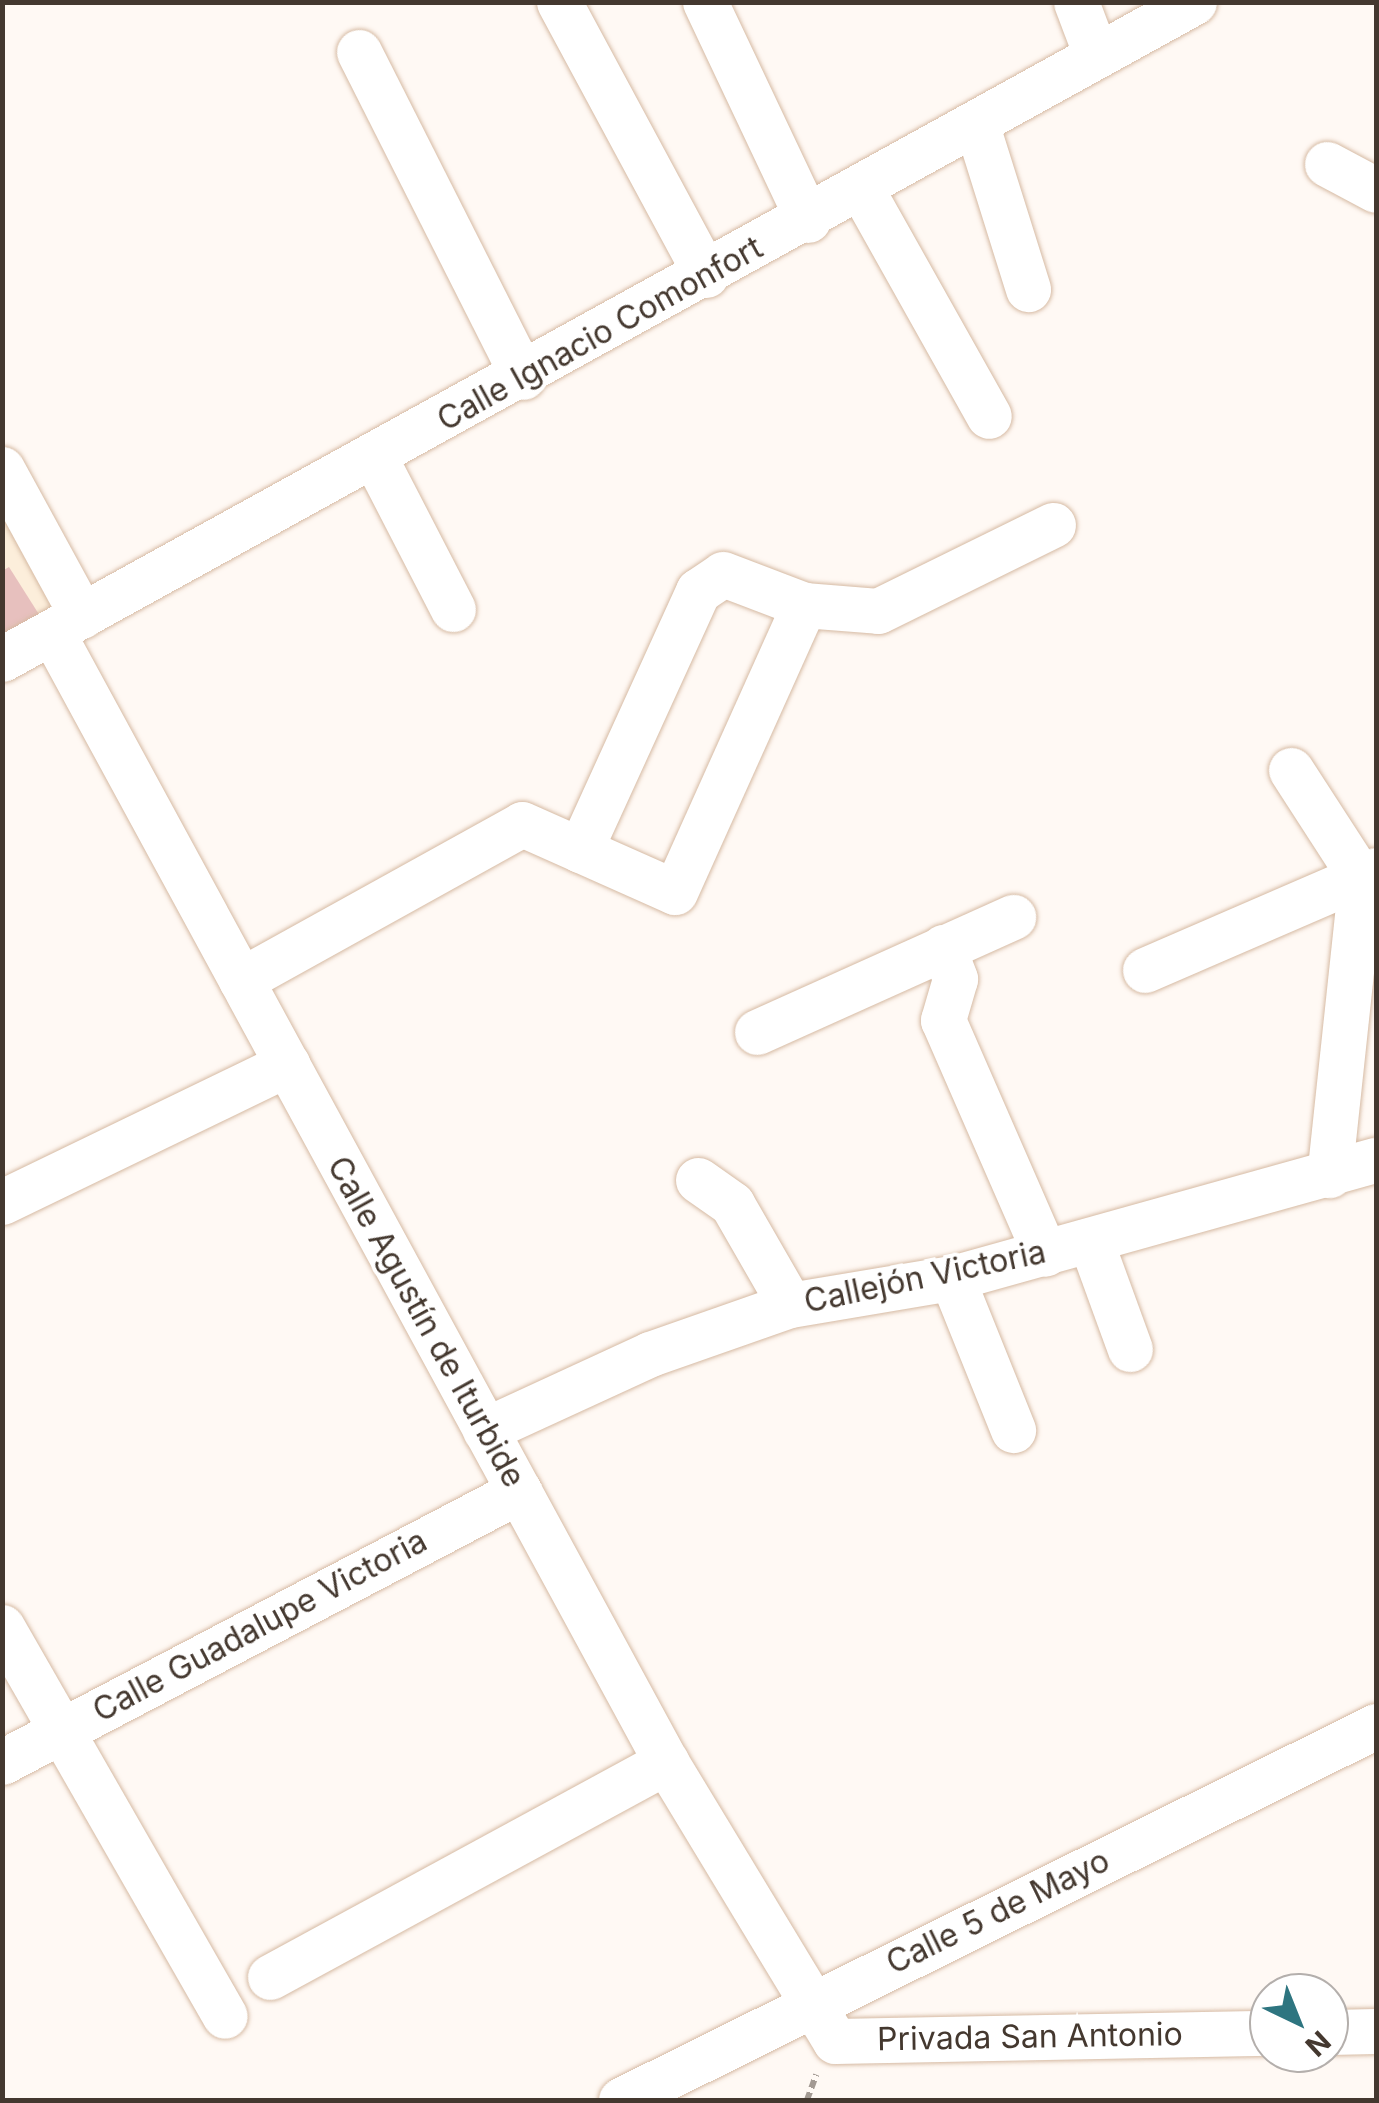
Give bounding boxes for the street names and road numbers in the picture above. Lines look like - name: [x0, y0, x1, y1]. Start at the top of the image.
- street label: Calle Ignacio Comonfort: [431, 229, 769, 439]
- street label: Calle Agustín de Iturbide: [319, 1150, 533, 1494]
- street label: Callejón Victoria: [801, 1233, 1049, 1321]
- street label: Calle Guadalupe Victoria: [87, 1522, 433, 1730]
- street label: Calle 5 de Mayo: [880, 1841, 1116, 1983]
- street label: Privada San Antonio: [877, 2015, 1183, 2059]

